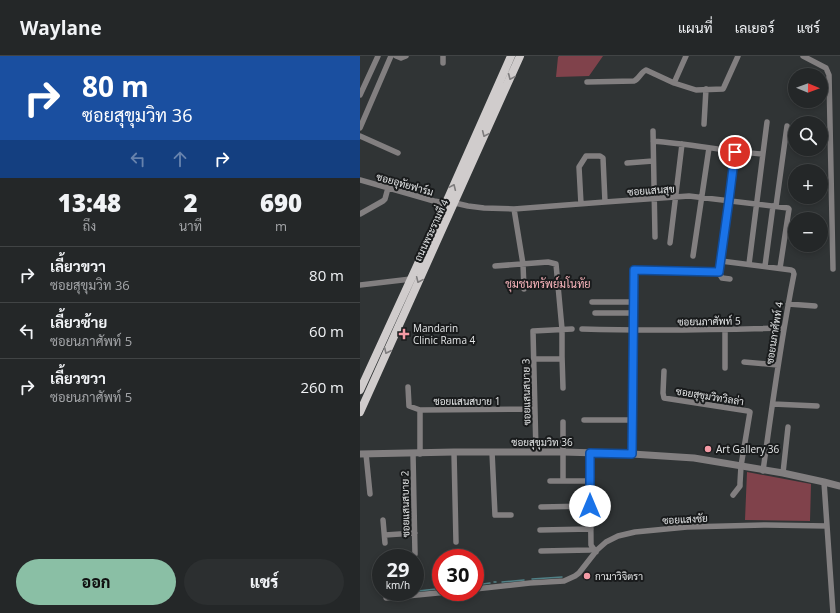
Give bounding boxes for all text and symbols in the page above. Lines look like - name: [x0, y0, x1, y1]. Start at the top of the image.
- text: Waylane: [20, 15, 102, 41]
- text: แผนที่: [678, 18, 713, 37]
- text: เลเยอร์: [735, 18, 775, 37]
- text: แชร์: [797, 18, 820, 37]
- text: 80 m: [82, 67, 149, 105]
- north arrow: [788, 68, 828, 108]
- map controls: [788, 68, 828, 252]
- icon: right: [16, 72, 68, 124]
- one-way arrow: [508, 73, 516, 81]
- text: ซอยสุขุมวิท 36: [82, 103, 192, 127]
- button: search: [788, 116, 828, 156]
- one-way arrow: [482, 130, 490, 138]
- pin: [718, 135, 752, 169]
- icon: arrive: [724, 141, 746, 163]
- icon: left: [127, 148, 149, 170]
- icon: ahead: [169, 148, 191, 170]
- icon: right: [211, 148, 233, 170]
- button: +: [788, 164, 828, 204]
- street label: ซอยอุทัยฟาร์ม: [374, 169, 435, 200]
- street label: ซอยแสนสุข: [627, 181, 675, 200]
- one-way arrow: [448, 184, 456, 192]
- text: 13:48: [58, 186, 121, 219]
- text: 2: [183, 186, 198, 219]
- text: 690: [260, 186, 302, 219]
- street label: ถนนพระรามที่ 4: [410, 196, 452, 263]
- button: −: [788, 212, 828, 252]
- text: ถึง: [83, 217, 96, 235]
- text: นาที: [179, 217, 202, 235]
- text: m: [275, 217, 287, 235]
- text: เลี้ยวขวา: [50, 256, 106, 276]
- icon: right: [16, 264, 38, 286]
- text: 80 m: [309, 265, 344, 285]
- text: ซอยสุขุมวิท 36: [50, 276, 130, 294]
- one-way arrow: [416, 276, 424, 284]
- district label: ชุมชนทรัพย์มโนทัย: [505, 276, 591, 293]
- street label: ซอยนภาศัพท์ 4: [762, 300, 786, 365]
- text: เลี้ยวซ้าย: [50, 312, 107, 332]
- street label: ซอยนภาศัพท์ 5: [677, 313, 741, 329]
- icon: left: [16, 320, 38, 342]
- text: 60 m: [309, 321, 344, 341]
- place label: Mandarin Clinic Rama 4: [413, 321, 476, 347]
- marker: Mandarin Clinic Rama 4: [398, 328, 410, 340]
- text: ซอยนภาศัพท์ 5: [50, 332, 132, 350]
- one-way arrow: [384, 346, 392, 354]
- street label: ซอยแสนสบาย 3: [518, 358, 534, 426]
- text: เลี้ยวขวา: [50, 368, 106, 388]
- icon: right: [16, 376, 38, 398]
- text: 260 m: [300, 377, 344, 397]
- street label: ซอยสุขุมวิทวิลล่า: [675, 384, 745, 409]
- text: ซอยนภาศัพท์ 5: [50, 388, 132, 406]
- street label: ซอยแสนสบาย 1: [434, 394, 500, 408]
- street label: ซอยสุขุมวิท 36: [511, 435, 573, 450]
- place label: Art Gallery 36: [716, 442, 779, 456]
- marker: Art Gallery 36: [703, 444, 713, 454]
- street label: ซอยแสนสบาย 2: [397, 470, 413, 538]
- position arrow: [569, 485, 611, 527]
- street label: ซอยแสงชัย: [662, 511, 708, 527]
- speed limit sign: 30: [432, 549, 484, 601]
- text: 29: [387, 556, 409, 583]
- button: ออก: [16, 559, 176, 605]
- button: แชร์: [184, 559, 344, 605]
- place label: กามาวิจิตรา: [595, 569, 643, 583]
- marker: กามาวิจิตรา: [582, 571, 592, 581]
- text: km/h: [386, 578, 410, 592]

